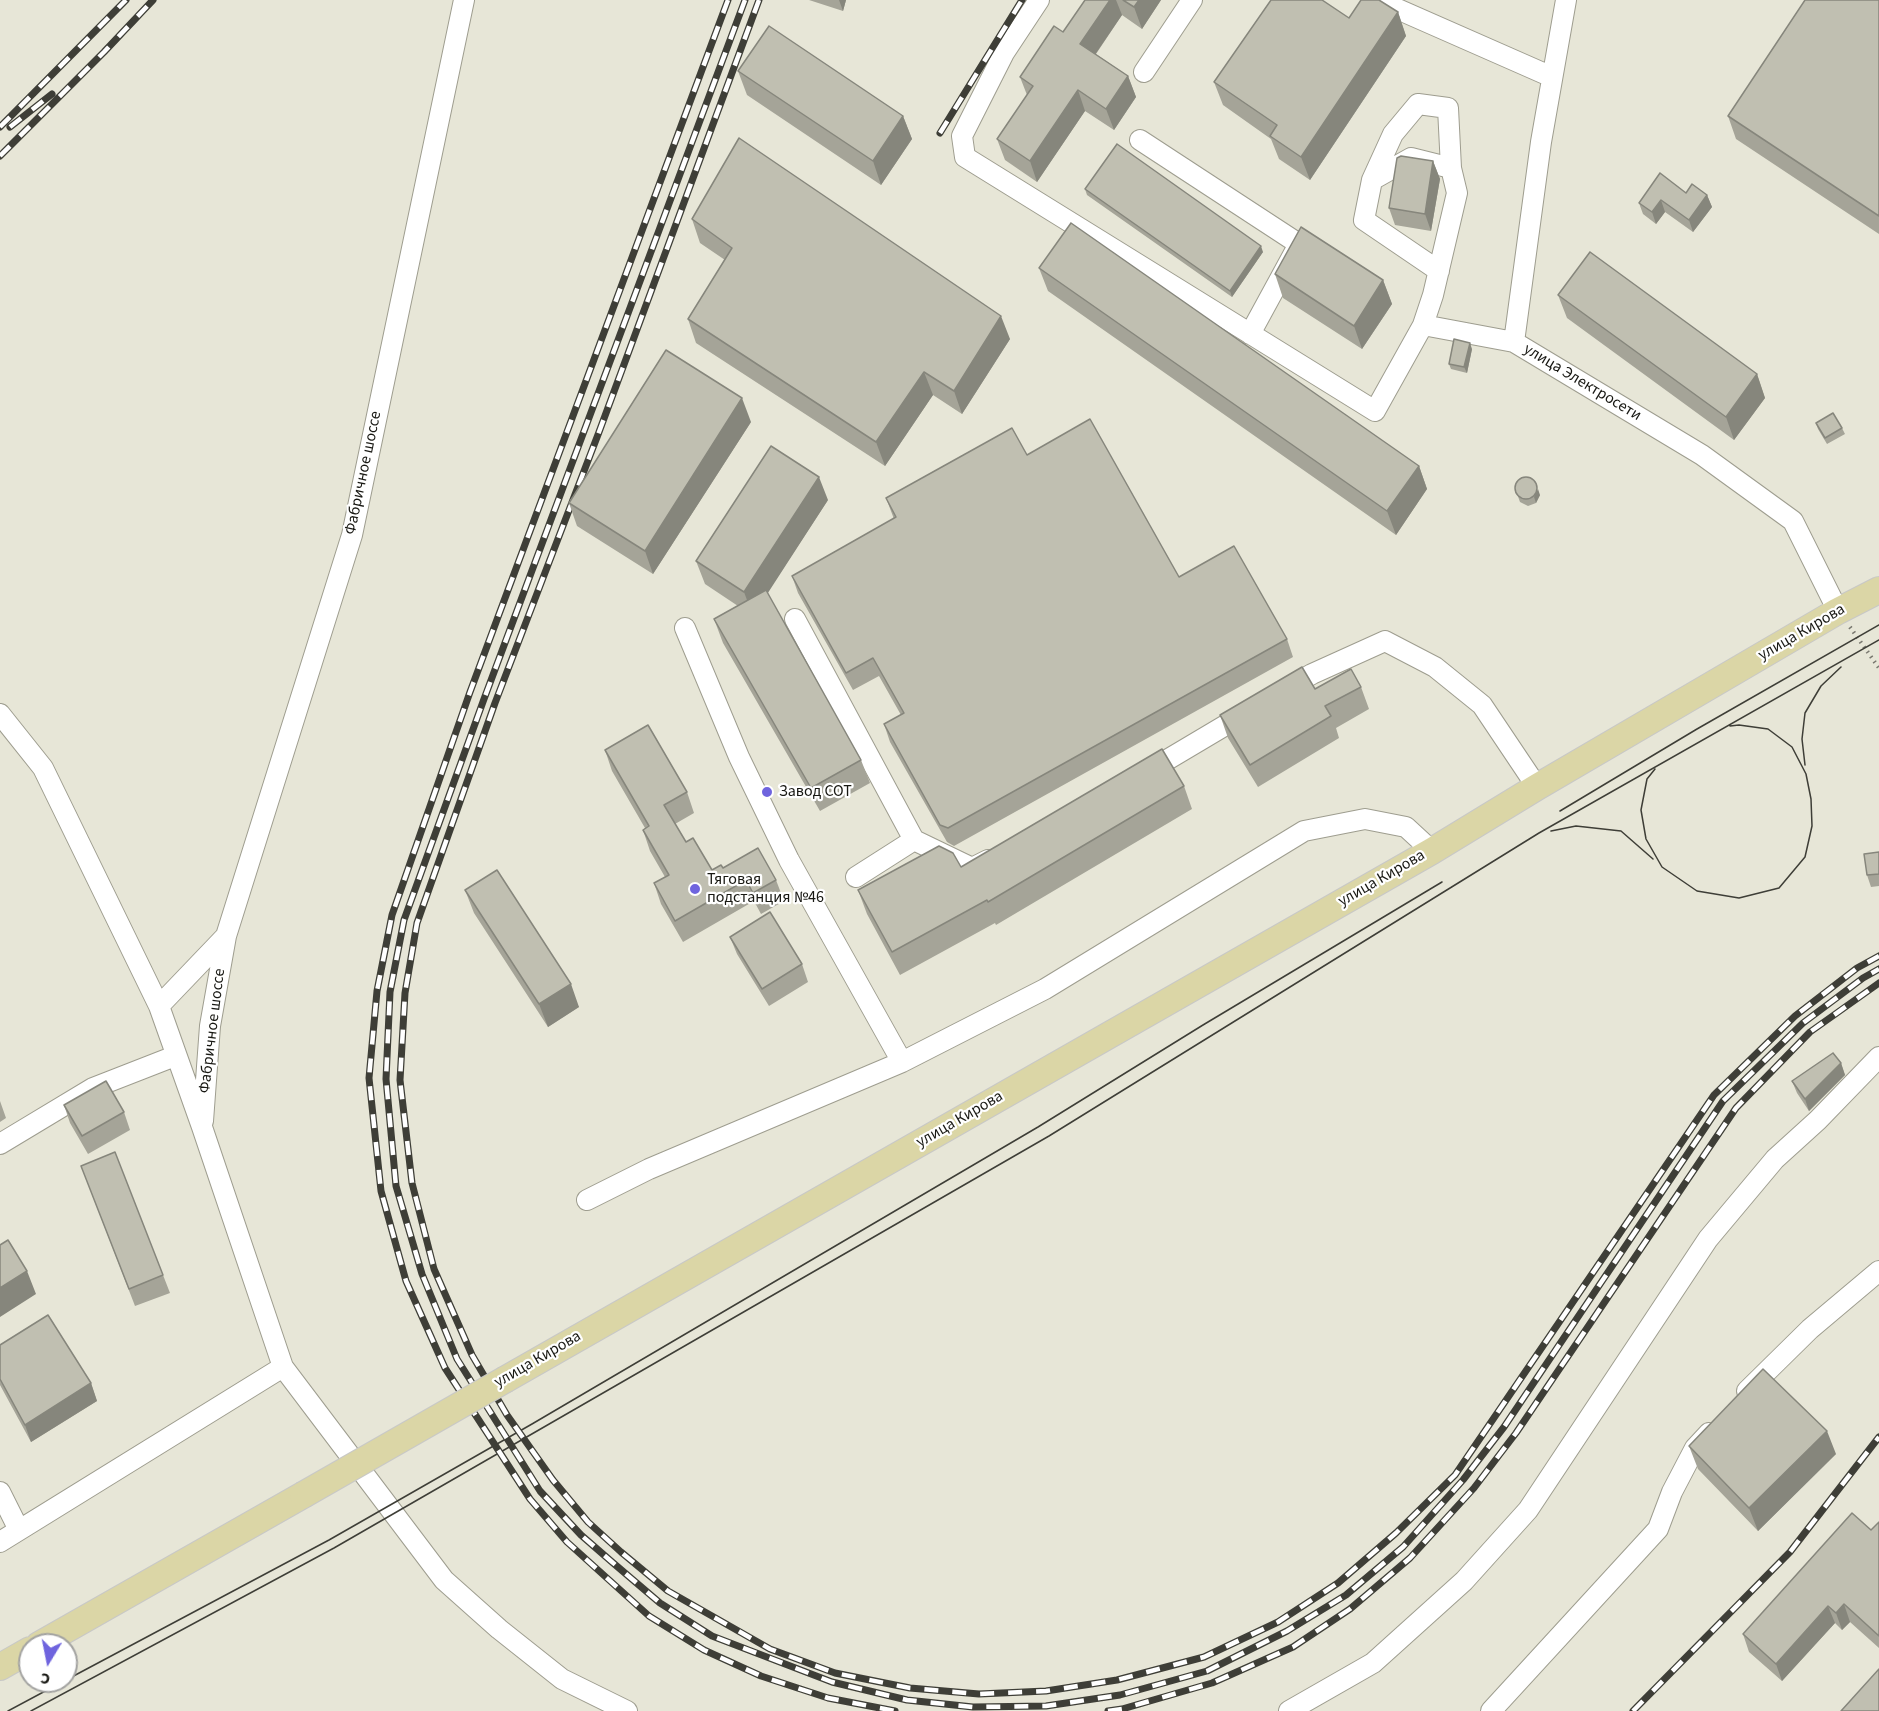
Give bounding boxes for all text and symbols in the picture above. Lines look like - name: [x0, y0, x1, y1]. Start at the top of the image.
- street label: улица Электросети: [1520, 340, 1644, 426]
- street label: Фабричное шоссе: [342, 410, 386, 536]
- street label: улица Кирова: [1755, 600, 1849, 666]
- place label: Завод СОТ: [779, 782, 852, 802]
- marker: Завод СОТ: [760, 785, 774, 799]
- street label: улица Кирова: [1335, 846, 1429, 912]
- place label: Тяговая подстанция №46: [707, 870, 824, 908]
- marker: Тяговая подстанция №46: [688, 882, 702, 896]
- street label: Фабричное шоссе: [196, 968, 230, 1094]
- street label: улица Кирова: [913, 1087, 1007, 1153]
- street label: улица Кирова: [491, 1327, 585, 1393]
- north arrow: [18, 1633, 78, 1693]
- text: С: [39, 1667, 52, 1690]

